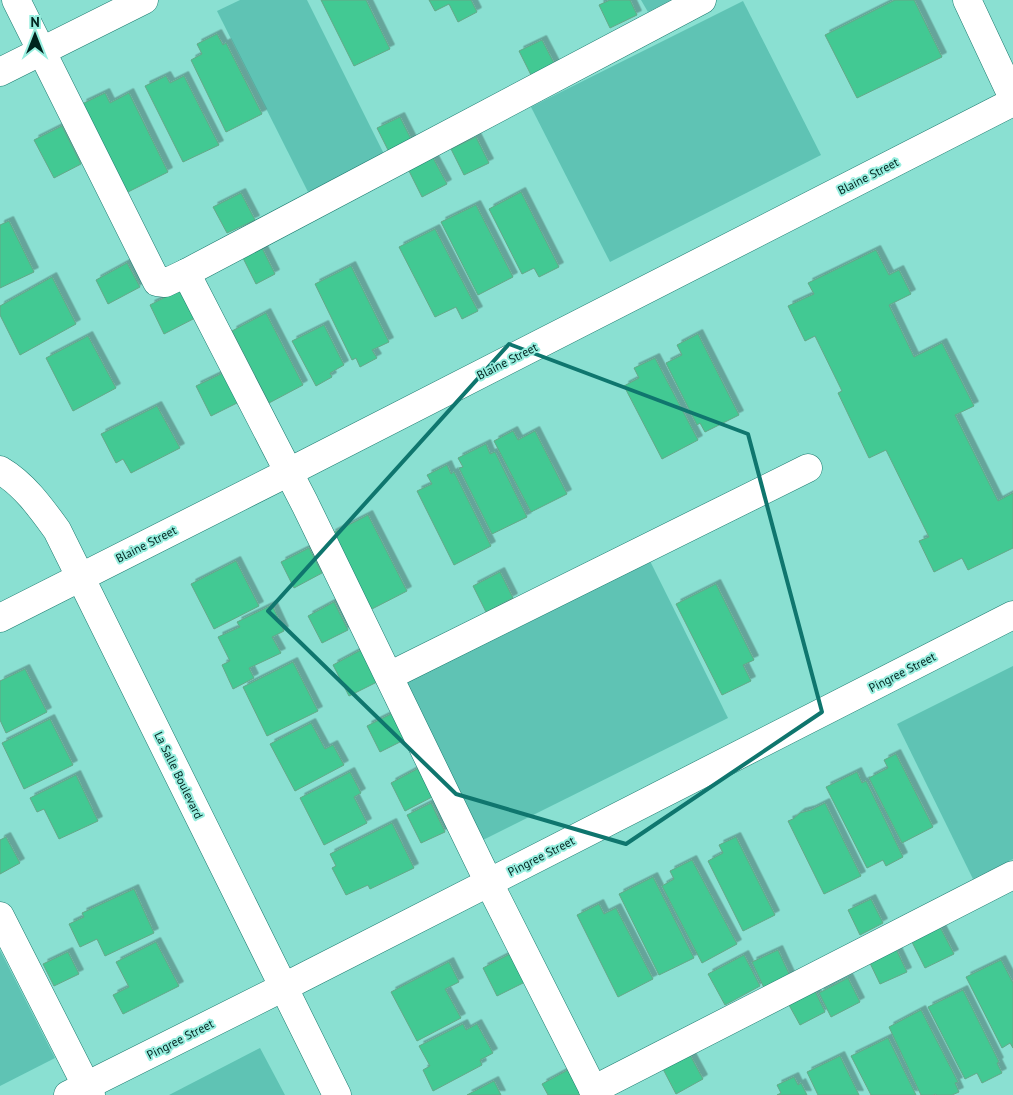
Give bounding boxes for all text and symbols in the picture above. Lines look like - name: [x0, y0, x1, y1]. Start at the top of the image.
- north arrow: [10, 10, 60, 60]
- text: N: [30, 13, 40, 31]
- street label: Blaine Street: [835, 154, 901, 198]
- street label: Blaine Street: [474, 339, 540, 383]
- street label: Blaine Street: [113, 522, 179, 566]
- street label: Pingree Street: [866, 649, 938, 695]
- street label: La Salle Boulevard: [151, 729, 207, 821]
- street label: Pingree Street: [505, 833, 577, 879]
- street label: Pingree Street: [144, 1016, 216, 1062]

